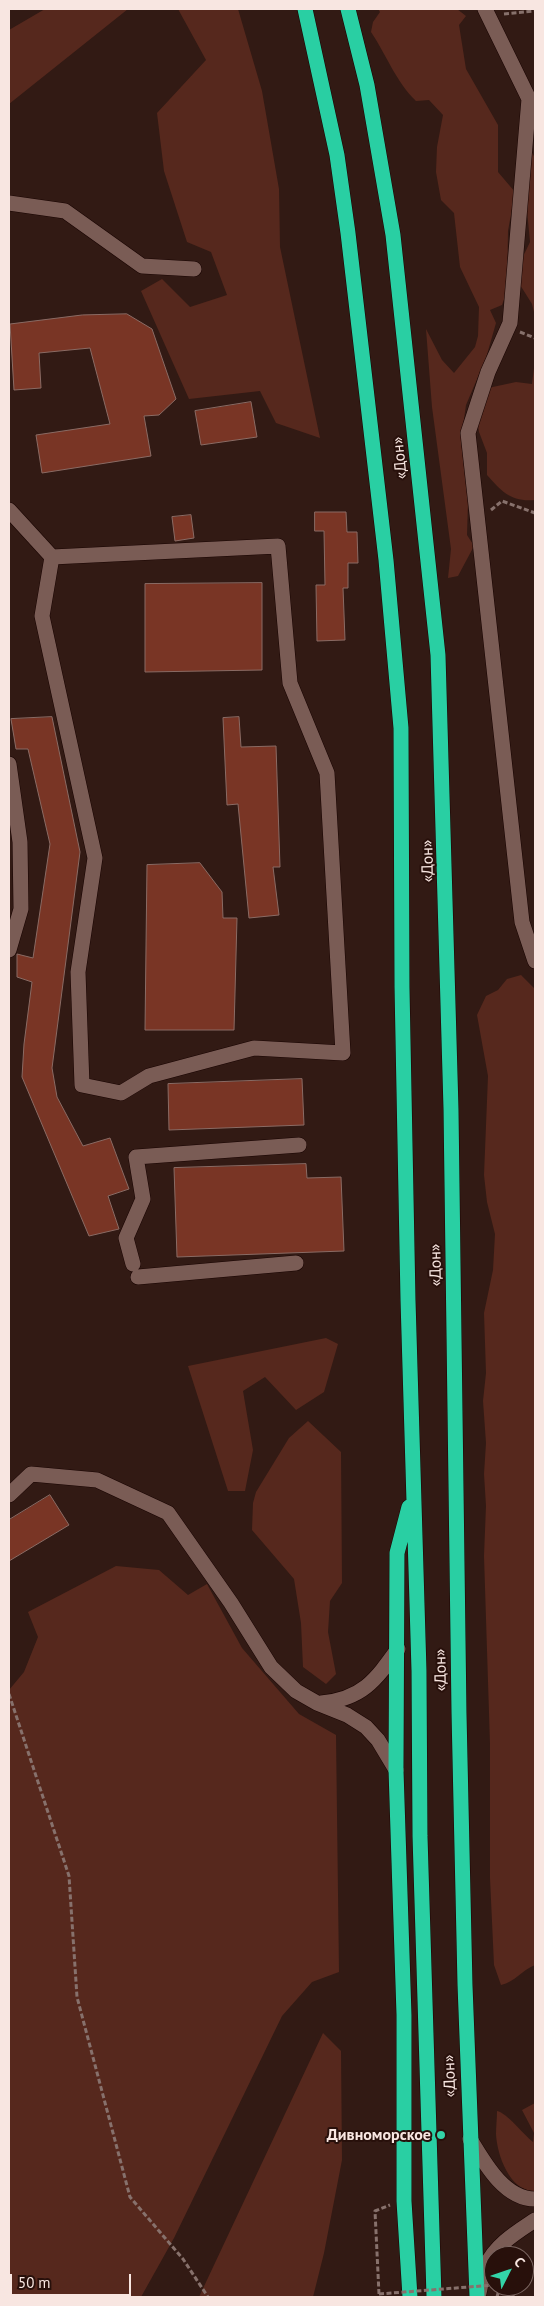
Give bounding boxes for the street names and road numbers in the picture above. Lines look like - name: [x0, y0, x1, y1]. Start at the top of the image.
- street label: «Дон»: [388, 436, 412, 480]
- street label: «Дон»: [418, 839, 438, 883]
- street label: «Дон»: [426, 1243, 446, 1287]
- street label: «Дон»: [431, 1648, 451, 1692]
- street label: «Дон»: [440, 2054, 460, 2098]

